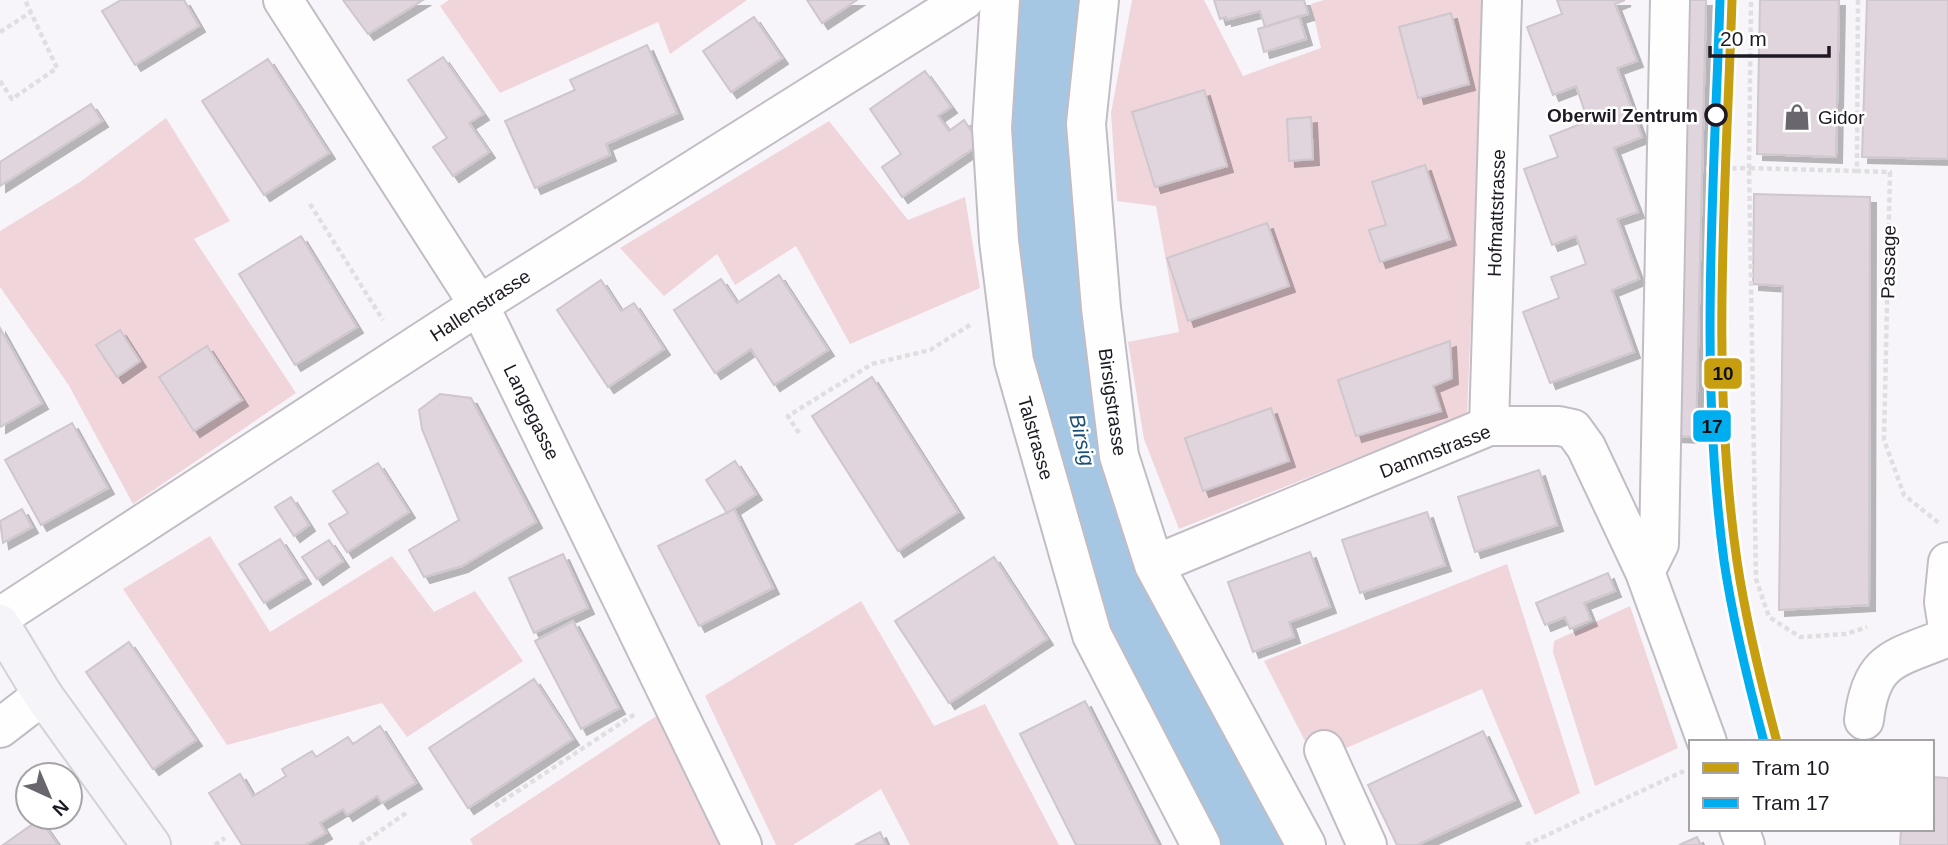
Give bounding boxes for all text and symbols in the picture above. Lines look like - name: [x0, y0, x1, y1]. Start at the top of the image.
- scale bar: [1710, 14, 1829, 58]
- text: 20 m: [1720, 27, 1767, 50]
- shop icon: Gidor: [1782, 102, 1812, 132]
- marker: Oberwil Zentrum: [1705, 104, 1727, 126]
- place label: Oberwil Zentrum: [1547, 105, 1698, 126]
- place label: Gidor: [1818, 107, 1865, 128]
- street label: Hofmattstrasse: [1484, 149, 1509, 277]
- street label: Passage: [1877, 225, 1900, 299]
- street label: Hallenstrasse: [426, 265, 534, 346]
- street label: Birsigstrasse: [1095, 347, 1130, 457]
- line badge: 10: [1703, 357, 1743, 390]
- street label: Langegasse: [499, 361, 564, 463]
- text: 10: [1712, 363, 1734, 384]
- street label: Talstrasse: [1014, 394, 1057, 482]
- line badge: 17: [1692, 409, 1732, 443]
- water label: Birsig: [1065, 412, 1100, 468]
- text: 17: [1701, 416, 1723, 437]
- street label: Dammstrasse: [1377, 421, 1494, 482]
- legend: [1689, 740, 1934, 831]
- text: Tram 10: [1752, 756, 1829, 779]
- north arrow: [14, 761, 84, 831]
- text: Tram 17: [1752, 791, 1829, 814]
- text: N: [48, 796, 73, 820]

